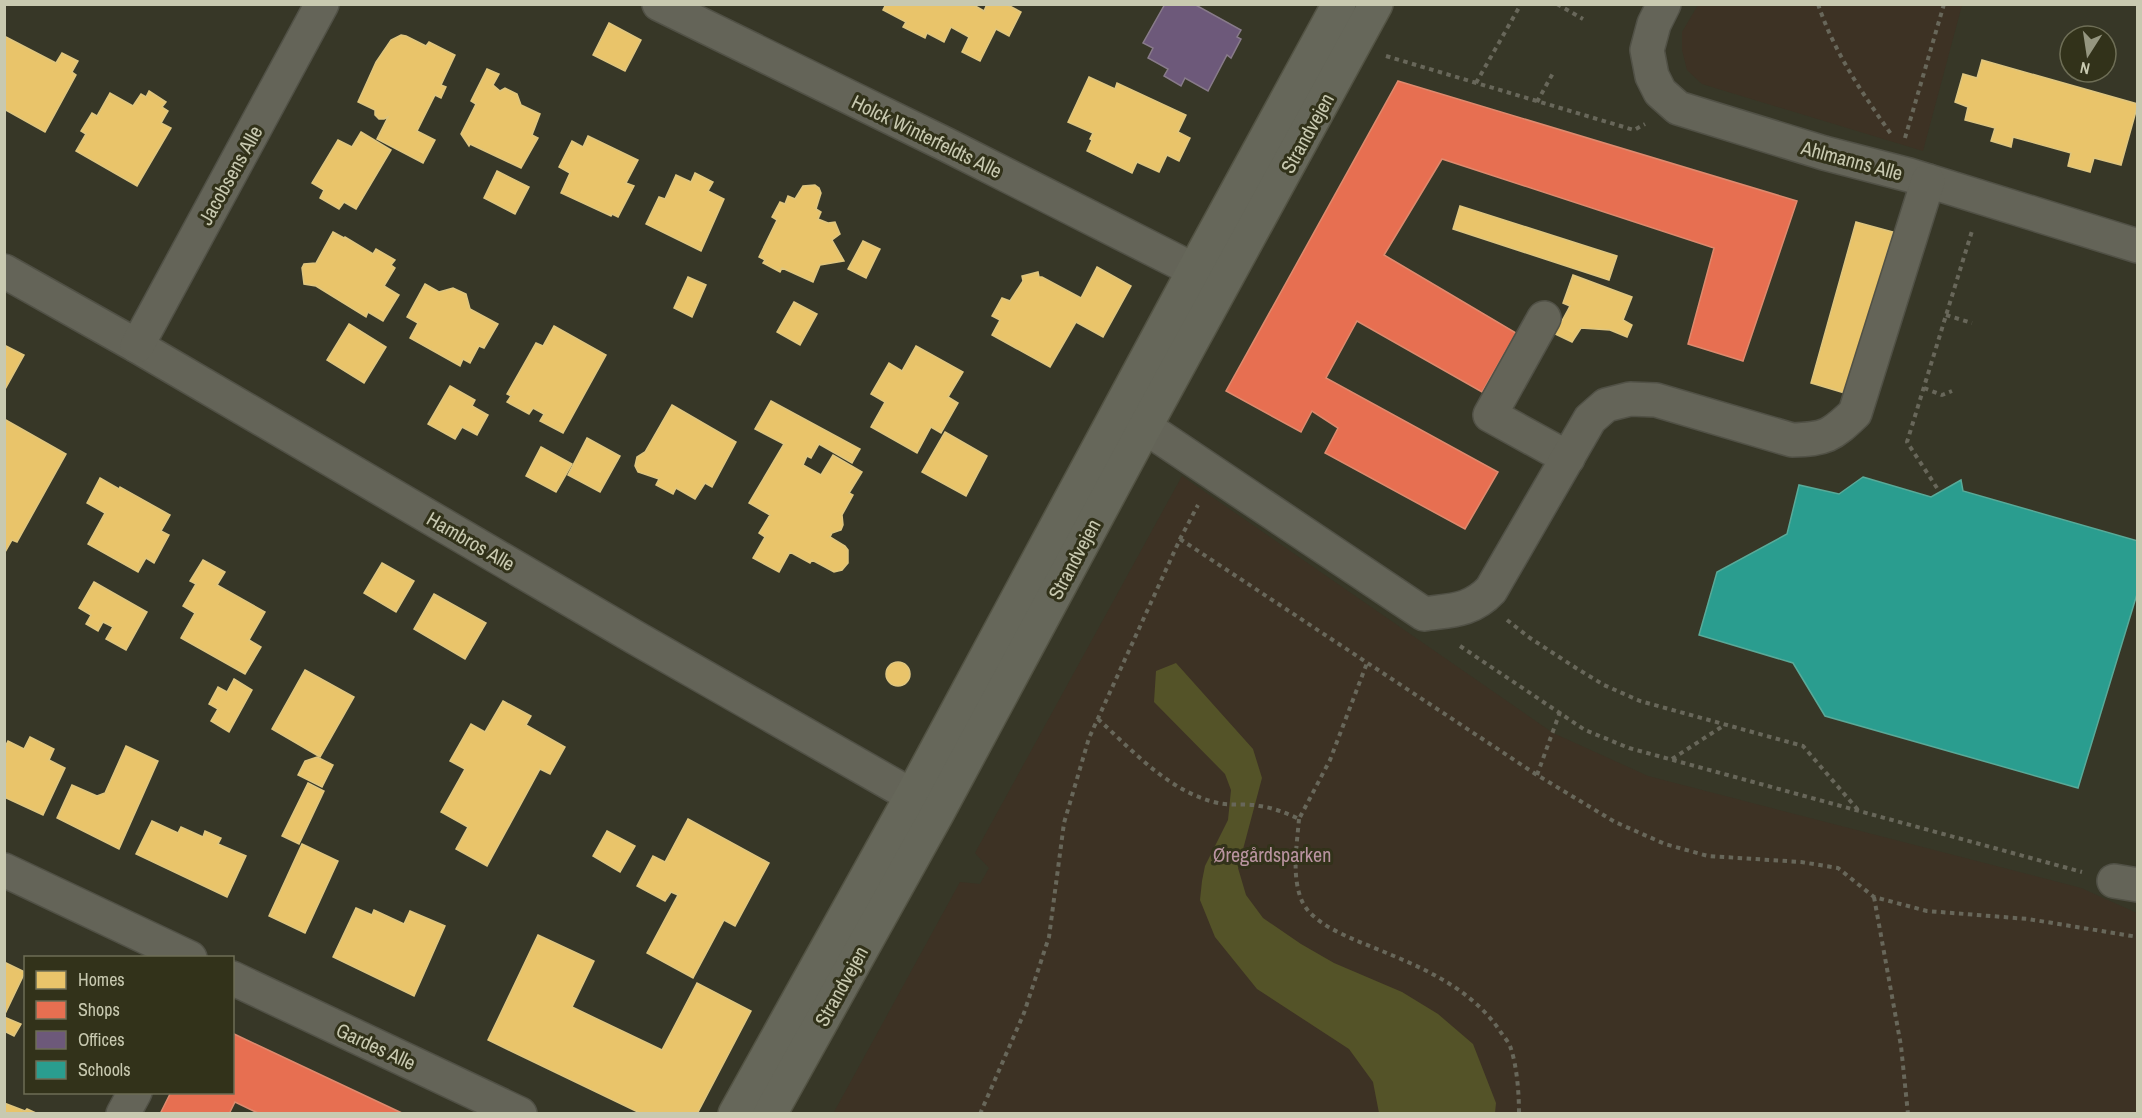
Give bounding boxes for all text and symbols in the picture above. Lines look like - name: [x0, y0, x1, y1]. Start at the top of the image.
- north arrow: [2058, 24, 2118, 84]
- text: N: [2078, 57, 2092, 80]
- street label: Holck Winterfeldts Alle: [847, 88, 1007, 184]
- street label: Strandvejen: [1274, 88, 1340, 178]
- street label: Jacobsens Alle: [192, 121, 268, 229]
- street label: Ahlmanns Alle: [1797, 133, 1906, 186]
- street label: Hambros Alle: [422, 505, 520, 577]
- street label: Strandvejen: [1042, 514, 1106, 604]
- park label: Øregårdsparken: [1213, 841, 1331, 868]
- street label: Strandvejen: [808, 941, 874, 1031]
- legend: [24, 956, 234, 1094]
- text: Homes: [78, 967, 125, 992]
- text: Shops: [78, 997, 120, 1022]
- street label: Gardes Alle: [332, 1016, 420, 1076]
- text: Offices: [78, 1027, 125, 1052]
- text: Schools: [78, 1057, 131, 1082]

